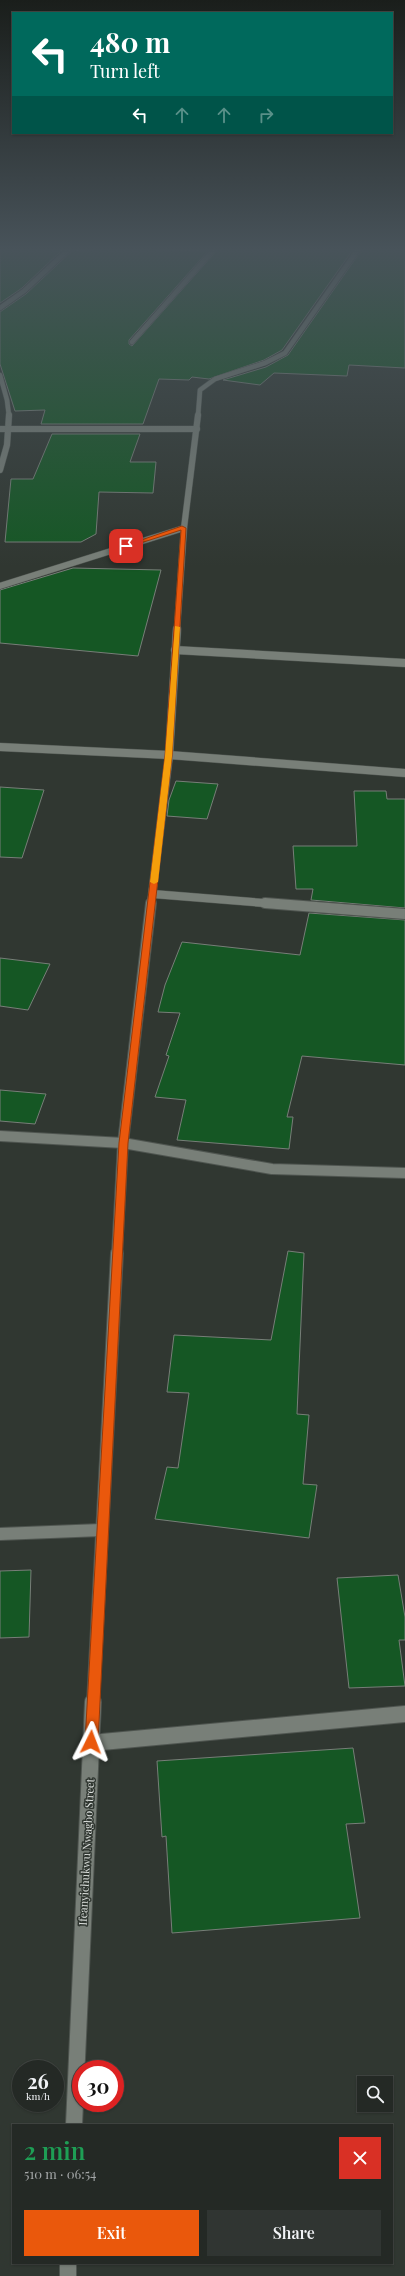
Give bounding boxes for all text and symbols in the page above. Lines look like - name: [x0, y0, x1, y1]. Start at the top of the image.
- text: 480 m: [90, 23, 170, 60]
- icon: left: [24, 28, 76, 80]
- text: Turn left: [90, 59, 160, 83]
- icon: left: [129, 104, 151, 126]
- icon: ahead: [171, 104, 193, 126]
- icon: ahead: [213, 104, 235, 126]
- icon: right: [255, 104, 277, 126]
- pin: [109, 529, 143, 563]
- icon: arrive: [115, 535, 137, 557]
- position arrow: [70, 1721, 112, 1763]
- street label: Ifeanyichukwu Nwagbo Street: [75, 1778, 97, 1926]
- speed limit sign: 30: [72, 2060, 124, 2112]
- text: 26: [27, 2067, 49, 2094]
- map controls: [357, 2076, 393, 2112]
- button: search: [357, 2076, 393, 2112]
- text: km/h: [26, 2089, 50, 2103]
- text: 2 min: [24, 2134, 85, 2166]
- button: close: [339, 2137, 381, 2179]
- text: 510 m · 06:54: [24, 2165, 97, 2182]
- button: Exit: [24, 2210, 199, 2256]
- button: Share: [207, 2210, 381, 2256]

